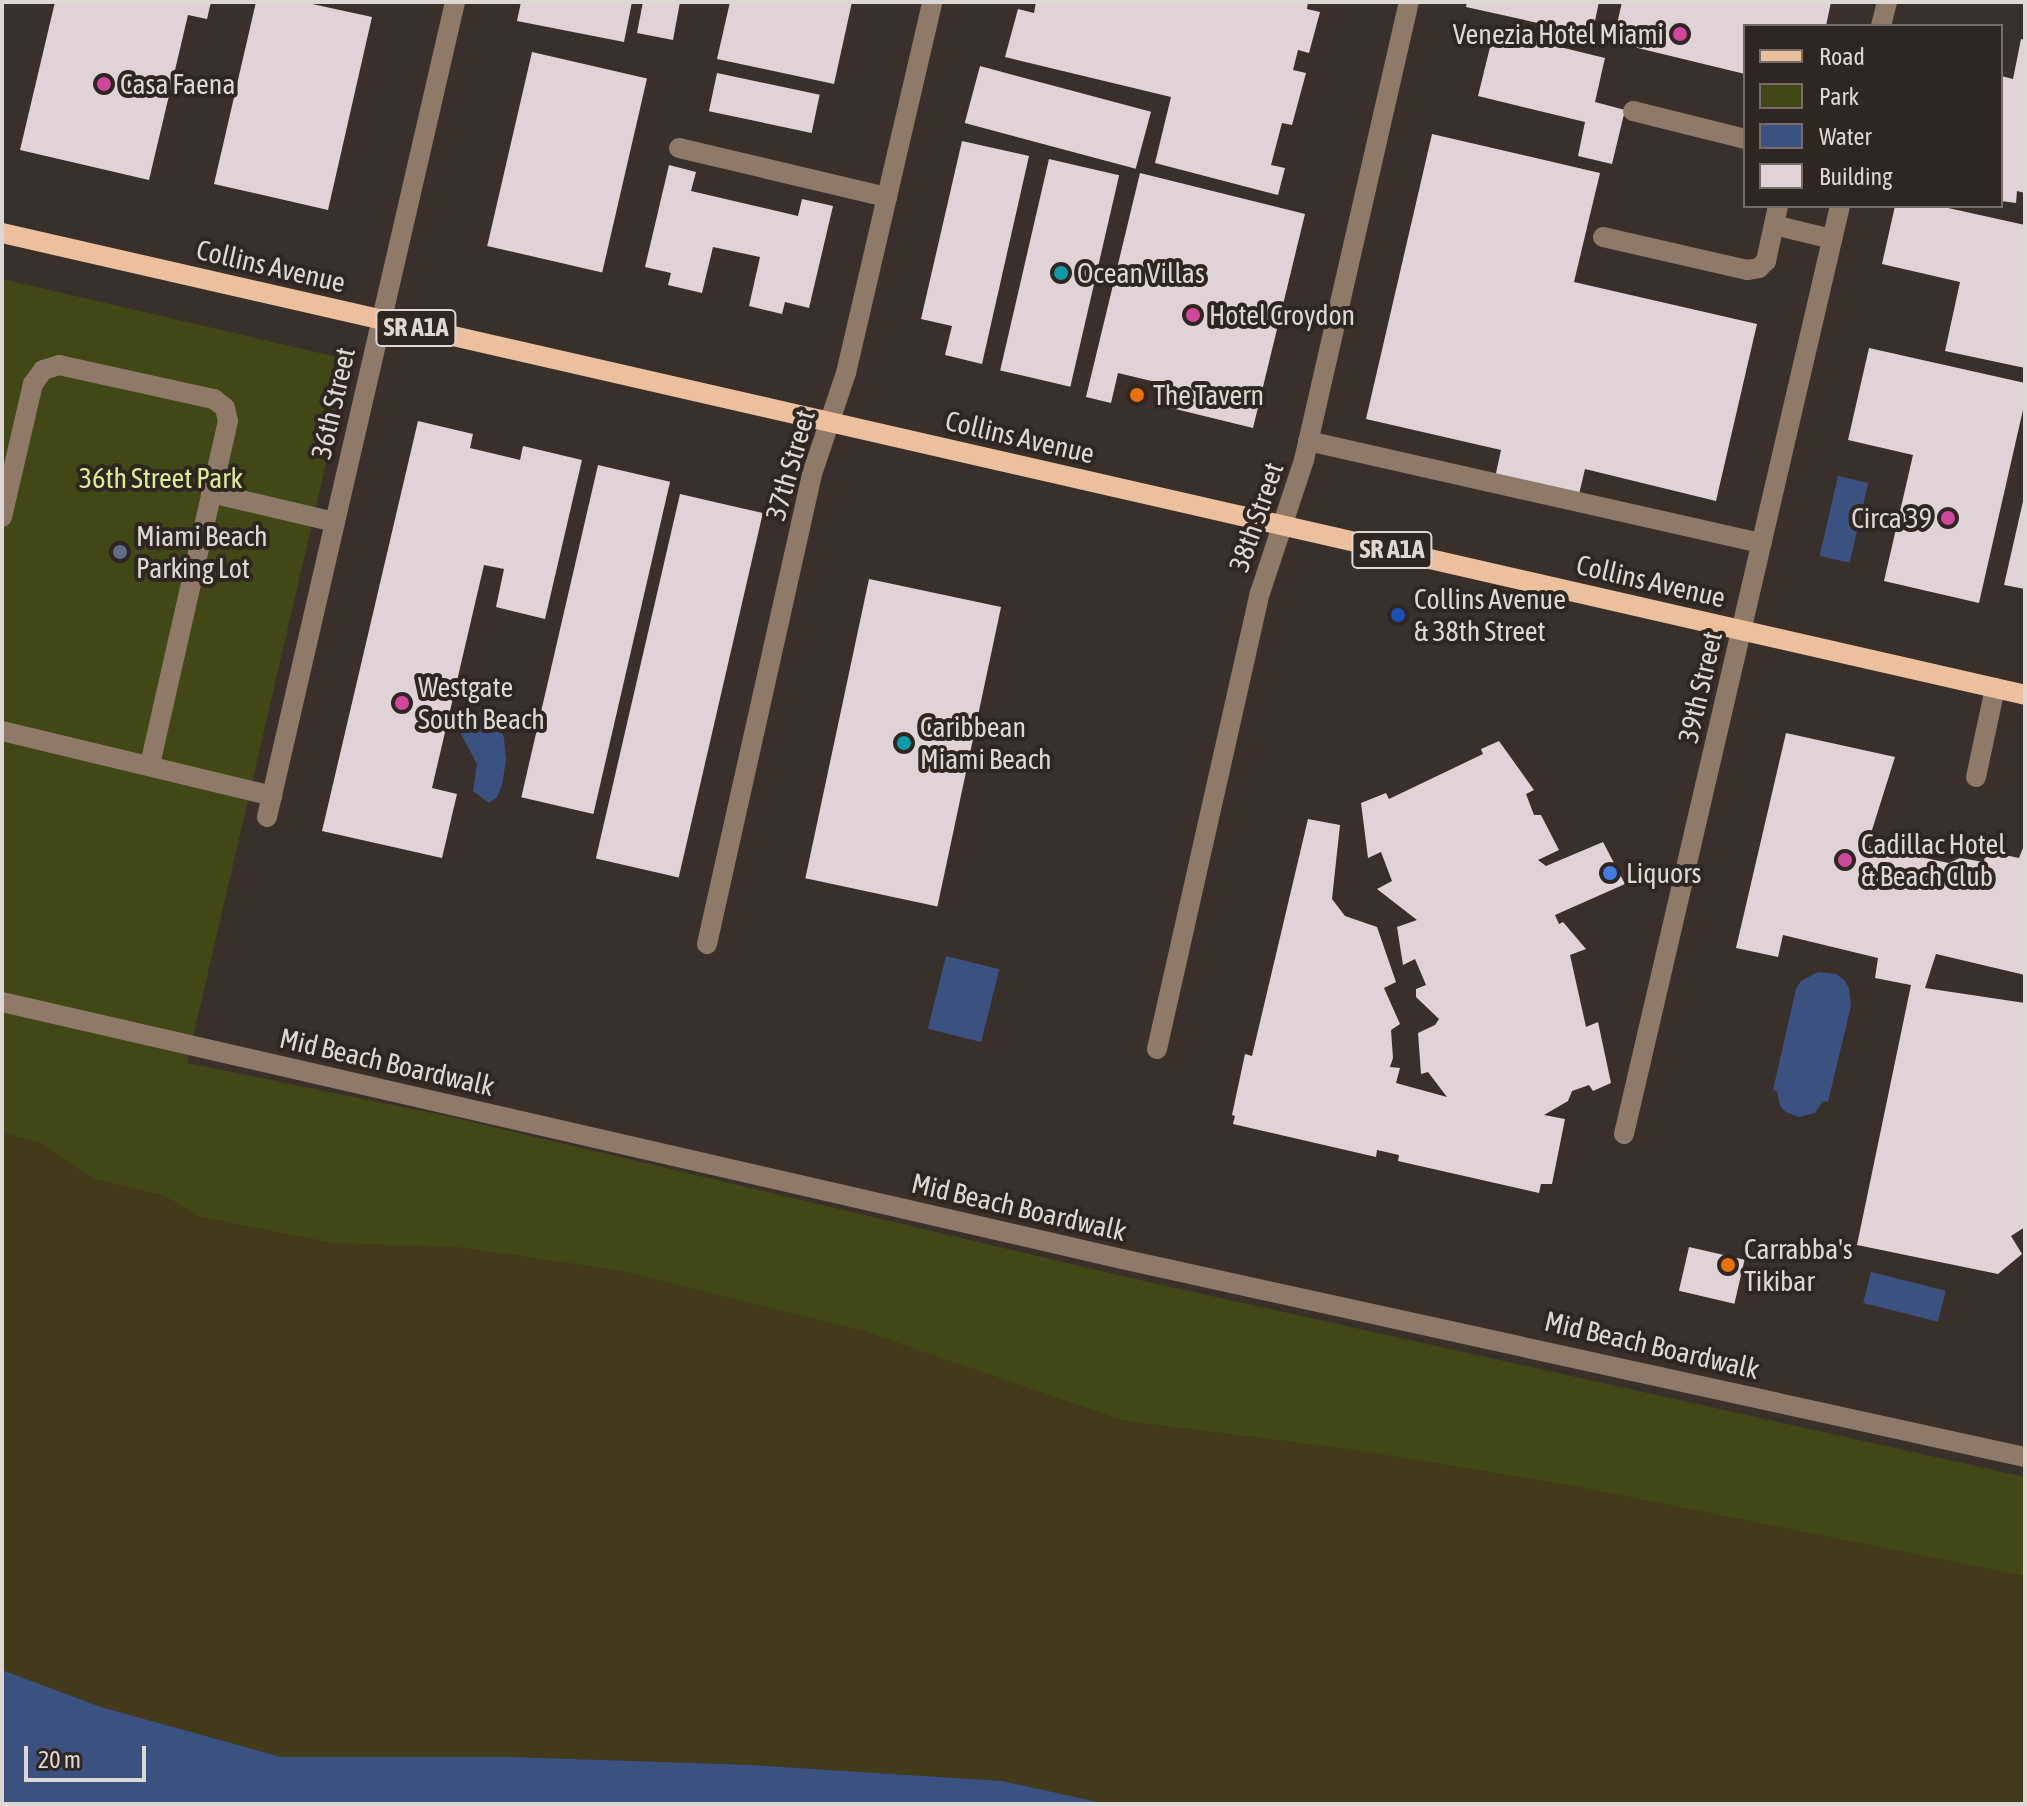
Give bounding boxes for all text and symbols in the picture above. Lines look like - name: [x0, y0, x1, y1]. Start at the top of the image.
- place label: Venezia Hotel Miami: [1453, 17, 1664, 51]
- legend: [1743, 24, 2003, 208]
- marker: Venezia Hotel Miami: [1671, 25, 1689, 43]
- text: Road: [1819, 43, 1865, 70]
- place label: Casa Faena: [120, 67, 235, 101]
- marker: Casa Faena: [95, 75, 113, 93]
- text: Park: [1819, 83, 1859, 110]
- text: Water: [1819, 123, 1872, 150]
- text: Building: [1819, 163, 1892, 190]
- street label: Collins Avenue: [193, 233, 349, 299]
- place label: Ocean Villas: [1077, 256, 1205, 290]
- marker: Ocean Villas: [1052, 264, 1070, 282]
- place label: Hotel Croydon: [1209, 298, 1355, 332]
- road number: SR A1A: [374, 306, 458, 350]
- marker: Hotel Croydon: [1184, 306, 1202, 324]
- street label: 36th Street: [304, 344, 362, 462]
- place label: The Tavern: [1153, 378, 1264, 412]
- marker: The Tavern: [1128, 386, 1146, 404]
- street label: Collins Avenue: [942, 404, 1098, 470]
- street label: 37th Street: [758, 406, 822, 524]
- street label: 38th Street: [1222, 458, 1290, 576]
- park label: 36th Street Park: [79, 461, 243, 495]
- place label: Circa 39: [1851, 501, 1932, 535]
- marker: Circa 39: [1939, 509, 1957, 527]
- place label: Miami Beach Parking Lot: [136, 519, 268, 585]
- road number: SR A1A: [1350, 528, 1434, 572]
- marker: Miami Beach Parking Lot: [111, 543, 129, 561]
- street label: Collins Avenue: [1573, 548, 1729, 614]
- place label: Collins Avenue & 38th Street: [1414, 582, 1566, 648]
- marker: Collins Avenue & 38th Street: [1389, 606, 1407, 624]
- street label: 39th Street: [1671, 628, 1729, 746]
- place label: Westgate South Beach: [418, 670, 545, 736]
- marker: Westgate South Beach: [393, 694, 411, 712]
- place label: Caribbean Miami Beach: [920, 710, 1052, 776]
- marker: Caribbean Miami Beach: [895, 734, 913, 752]
- place label: Cadillac Hotel & Beach Club: [1861, 827, 2006, 893]
- marker: Cadillac Hotel & Beach Club: [1836, 851, 1854, 869]
- place label: Liquors: [1626, 856, 1701, 890]
- marker: Liquors: [1601, 864, 1619, 882]
- street label: Mid Beach Boardwalk: [276, 1021, 498, 1103]
- street label: Mid Beach Boardwalk: [908, 1166, 1130, 1248]
- place label: Carrabba's Tikibar: [1744, 1232, 1853, 1298]
- marker: Carrabba's Tikibar: [1719, 1256, 1737, 1274]
- street label: Mid Beach Boardwalk: [1541, 1304, 1763, 1386]
- scale bar: [28, 1730, 150, 1780]
- text: 20 m: [38, 1746, 81, 1773]

